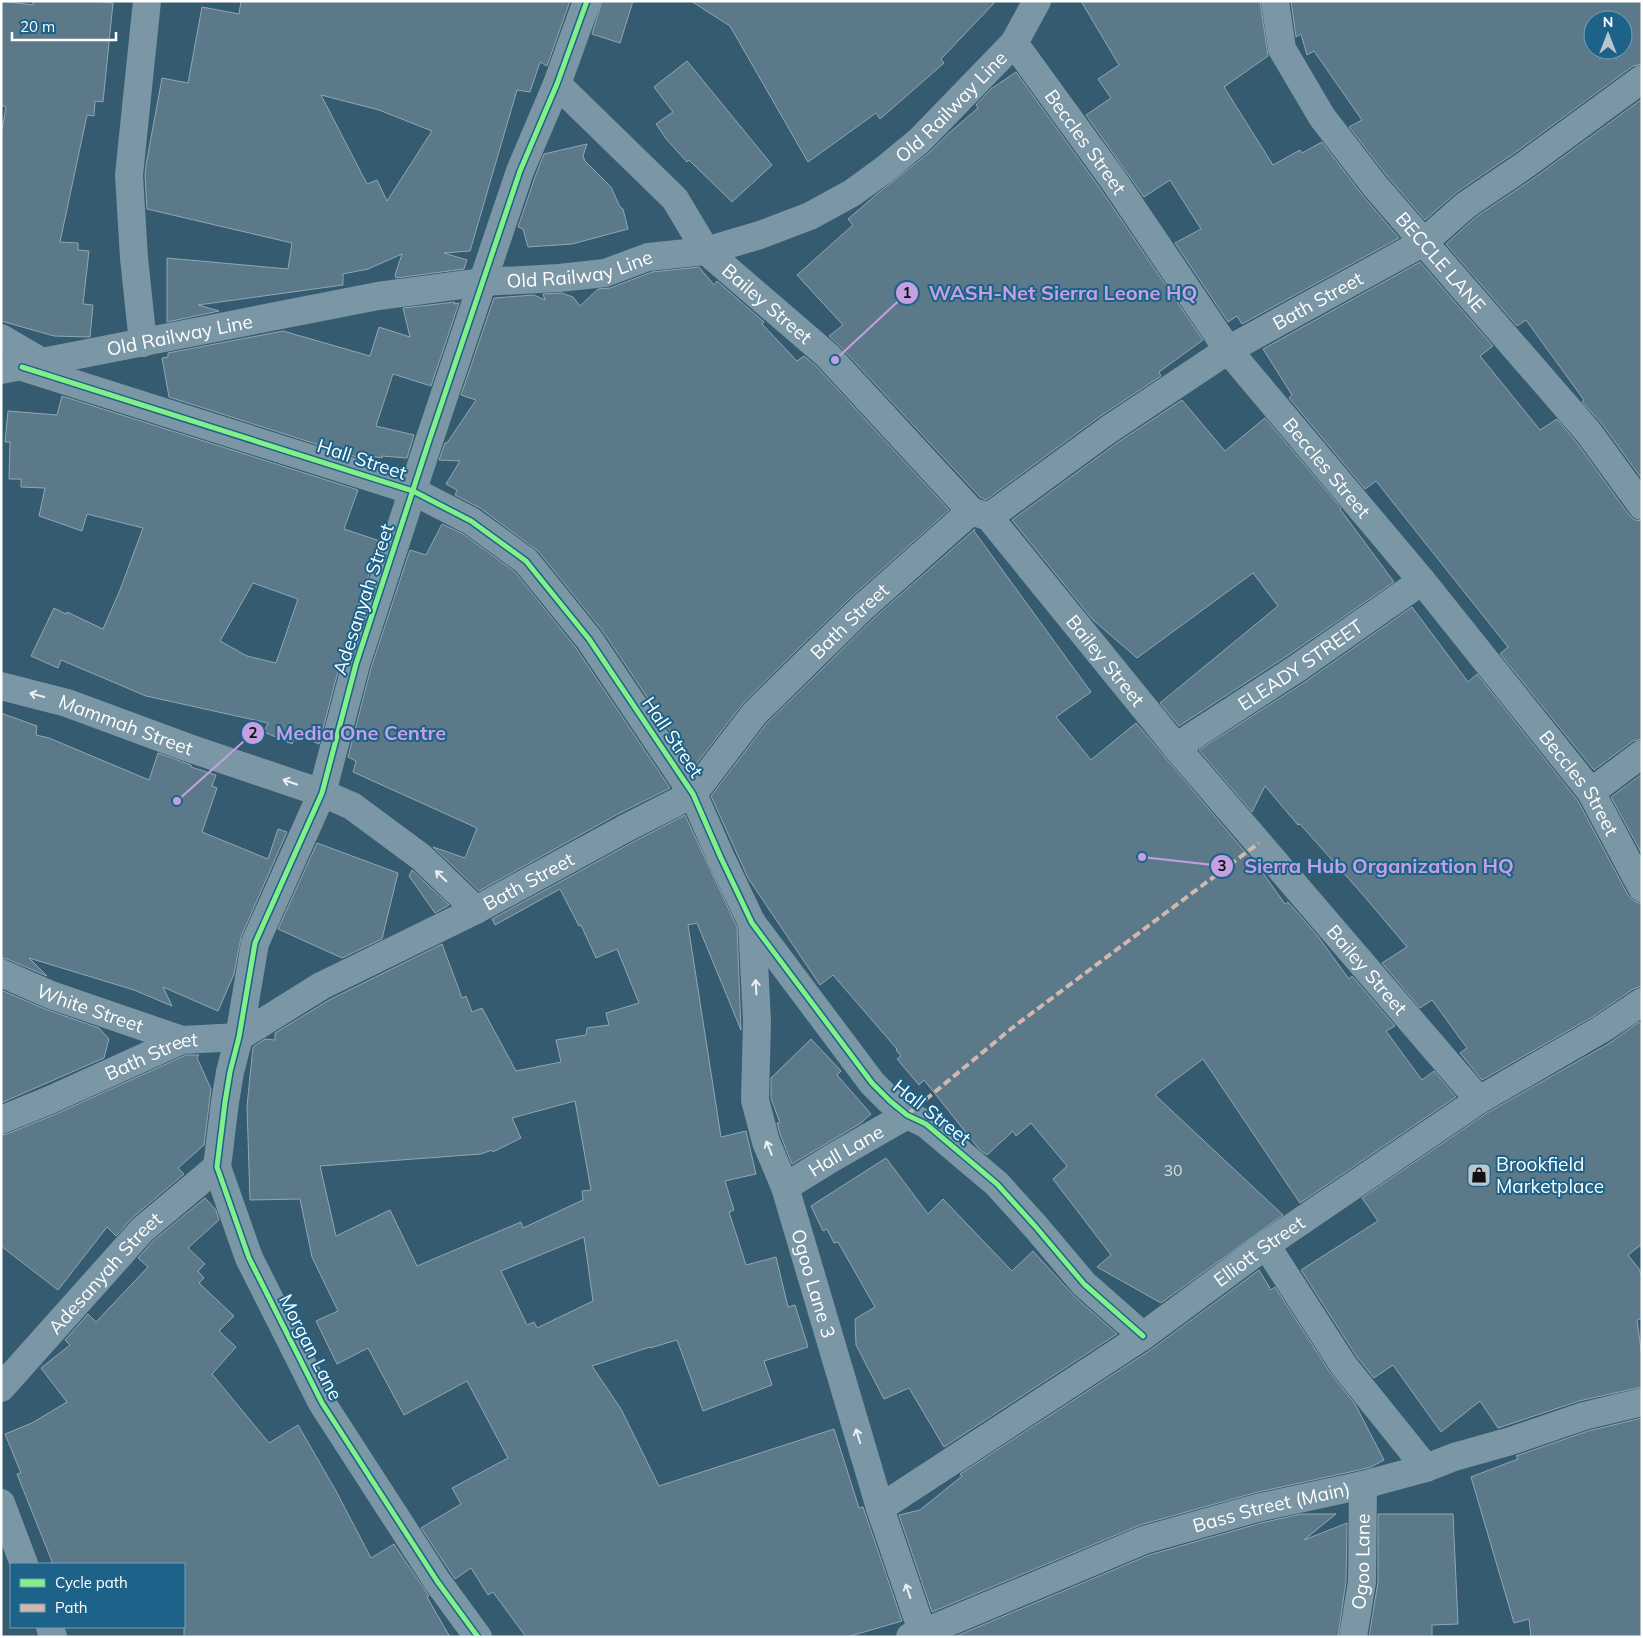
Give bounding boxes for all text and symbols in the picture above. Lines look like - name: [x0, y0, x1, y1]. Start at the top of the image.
- scale bar: [12, 10, 116, 42]
- north arrow: [1583, 10, 1633, 60]
- text: N: [1603, 13, 1613, 31]
- text: 20 m: [20, 17, 55, 36]
- street label: Old Railway Line: [890, 46, 1012, 168]
- street label: Beccles Street: [1040, 85, 1132, 199]
- street label: BECCLE LANE: [1391, 207, 1491, 317]
- street label: Old Railway Line: [506, 244, 656, 293]
- street label: Bailey Street: [717, 258, 817, 349]
- street label: Bath Street: [1268, 266, 1367, 335]
- callout: WASH-Net Sierra Leone HQ: [894, 276, 1208, 311]
- text: WASH-Net Sierra Leone HQ: [929, 280, 1197, 305]
- text: 1: [902, 283, 912, 302]
- street label: Old Railway Line: [105, 309, 255, 361]
- street label: Beccles Street: [1278, 413, 1376, 523]
- street label: Hall Street: [314, 433, 410, 485]
- street label: Adesanyah Street: [327, 520, 399, 678]
- street label: Bath Street: [805, 578, 894, 664]
- street label: Bailey Street: [1061, 610, 1150, 711]
- street label: ELEADY STREET: [1233, 614, 1368, 716]
- street label: Mammah Street: [56, 689, 196, 761]
- one-way arrow: [29, 690, 45, 700]
- street label: Hall Street: [637, 692, 709, 782]
- callout: Media One Centre: [241, 715, 456, 750]
- text: Media One Centre: [276, 720, 446, 745]
- text: 2: [248, 723, 258, 742]
- street label: Beccles Street: [1534, 725, 1624, 840]
- one-way arrow: [283, 777, 298, 786]
- street label: Bath Street: [479, 847, 578, 916]
- callout: Sierra Hub Organization HQ: [1210, 848, 1524, 883]
- text: Sierra Hub Organization HQ: [1244, 853, 1514, 878]
- text: 3: [1217, 856, 1227, 875]
- one-way arrow: [435, 870, 447, 882]
- street label: Bailey Street: [1322, 920, 1413, 1020]
- street label: White Street: [33, 978, 147, 1038]
- one-way arrow: [751, 980, 760, 996]
- street label: Bath Street: [101, 1027, 199, 1086]
- street label: Hall Street: [888, 1074, 976, 1150]
- street label: Hall Lane: [804, 1119, 888, 1182]
- one-way arrow: [763, 1140, 772, 1155]
- place label: Brookfield Marketplace: [1496, 1152, 1604, 1198]
- house number: 30: [1163, 1160, 1183, 1180]
- shop icon: Brookfield Marketplace: [1466, 1162, 1492, 1188]
- street label: Adesanyah Street: [43, 1206, 167, 1339]
- street label: Elliott Street: [1209, 1210, 1309, 1292]
- street label: Ogoo Lane 3: [786, 1226, 841, 1341]
- street label: Morgan Lane: [274, 1290, 348, 1404]
- one-way arrow: [853, 1429, 863, 1445]
- street label: Bass Street (Main): [1190, 1476, 1352, 1538]
- street label: Ogoo Lane: [1346, 1514, 1375, 1611]
- legend: [10, 1563, 185, 1628]
- text: Cycle path: [55, 1573, 128, 1592]
- one-way arrow: [903, 1583, 913, 1599]
- text: Path: [55, 1598, 87, 1617]

